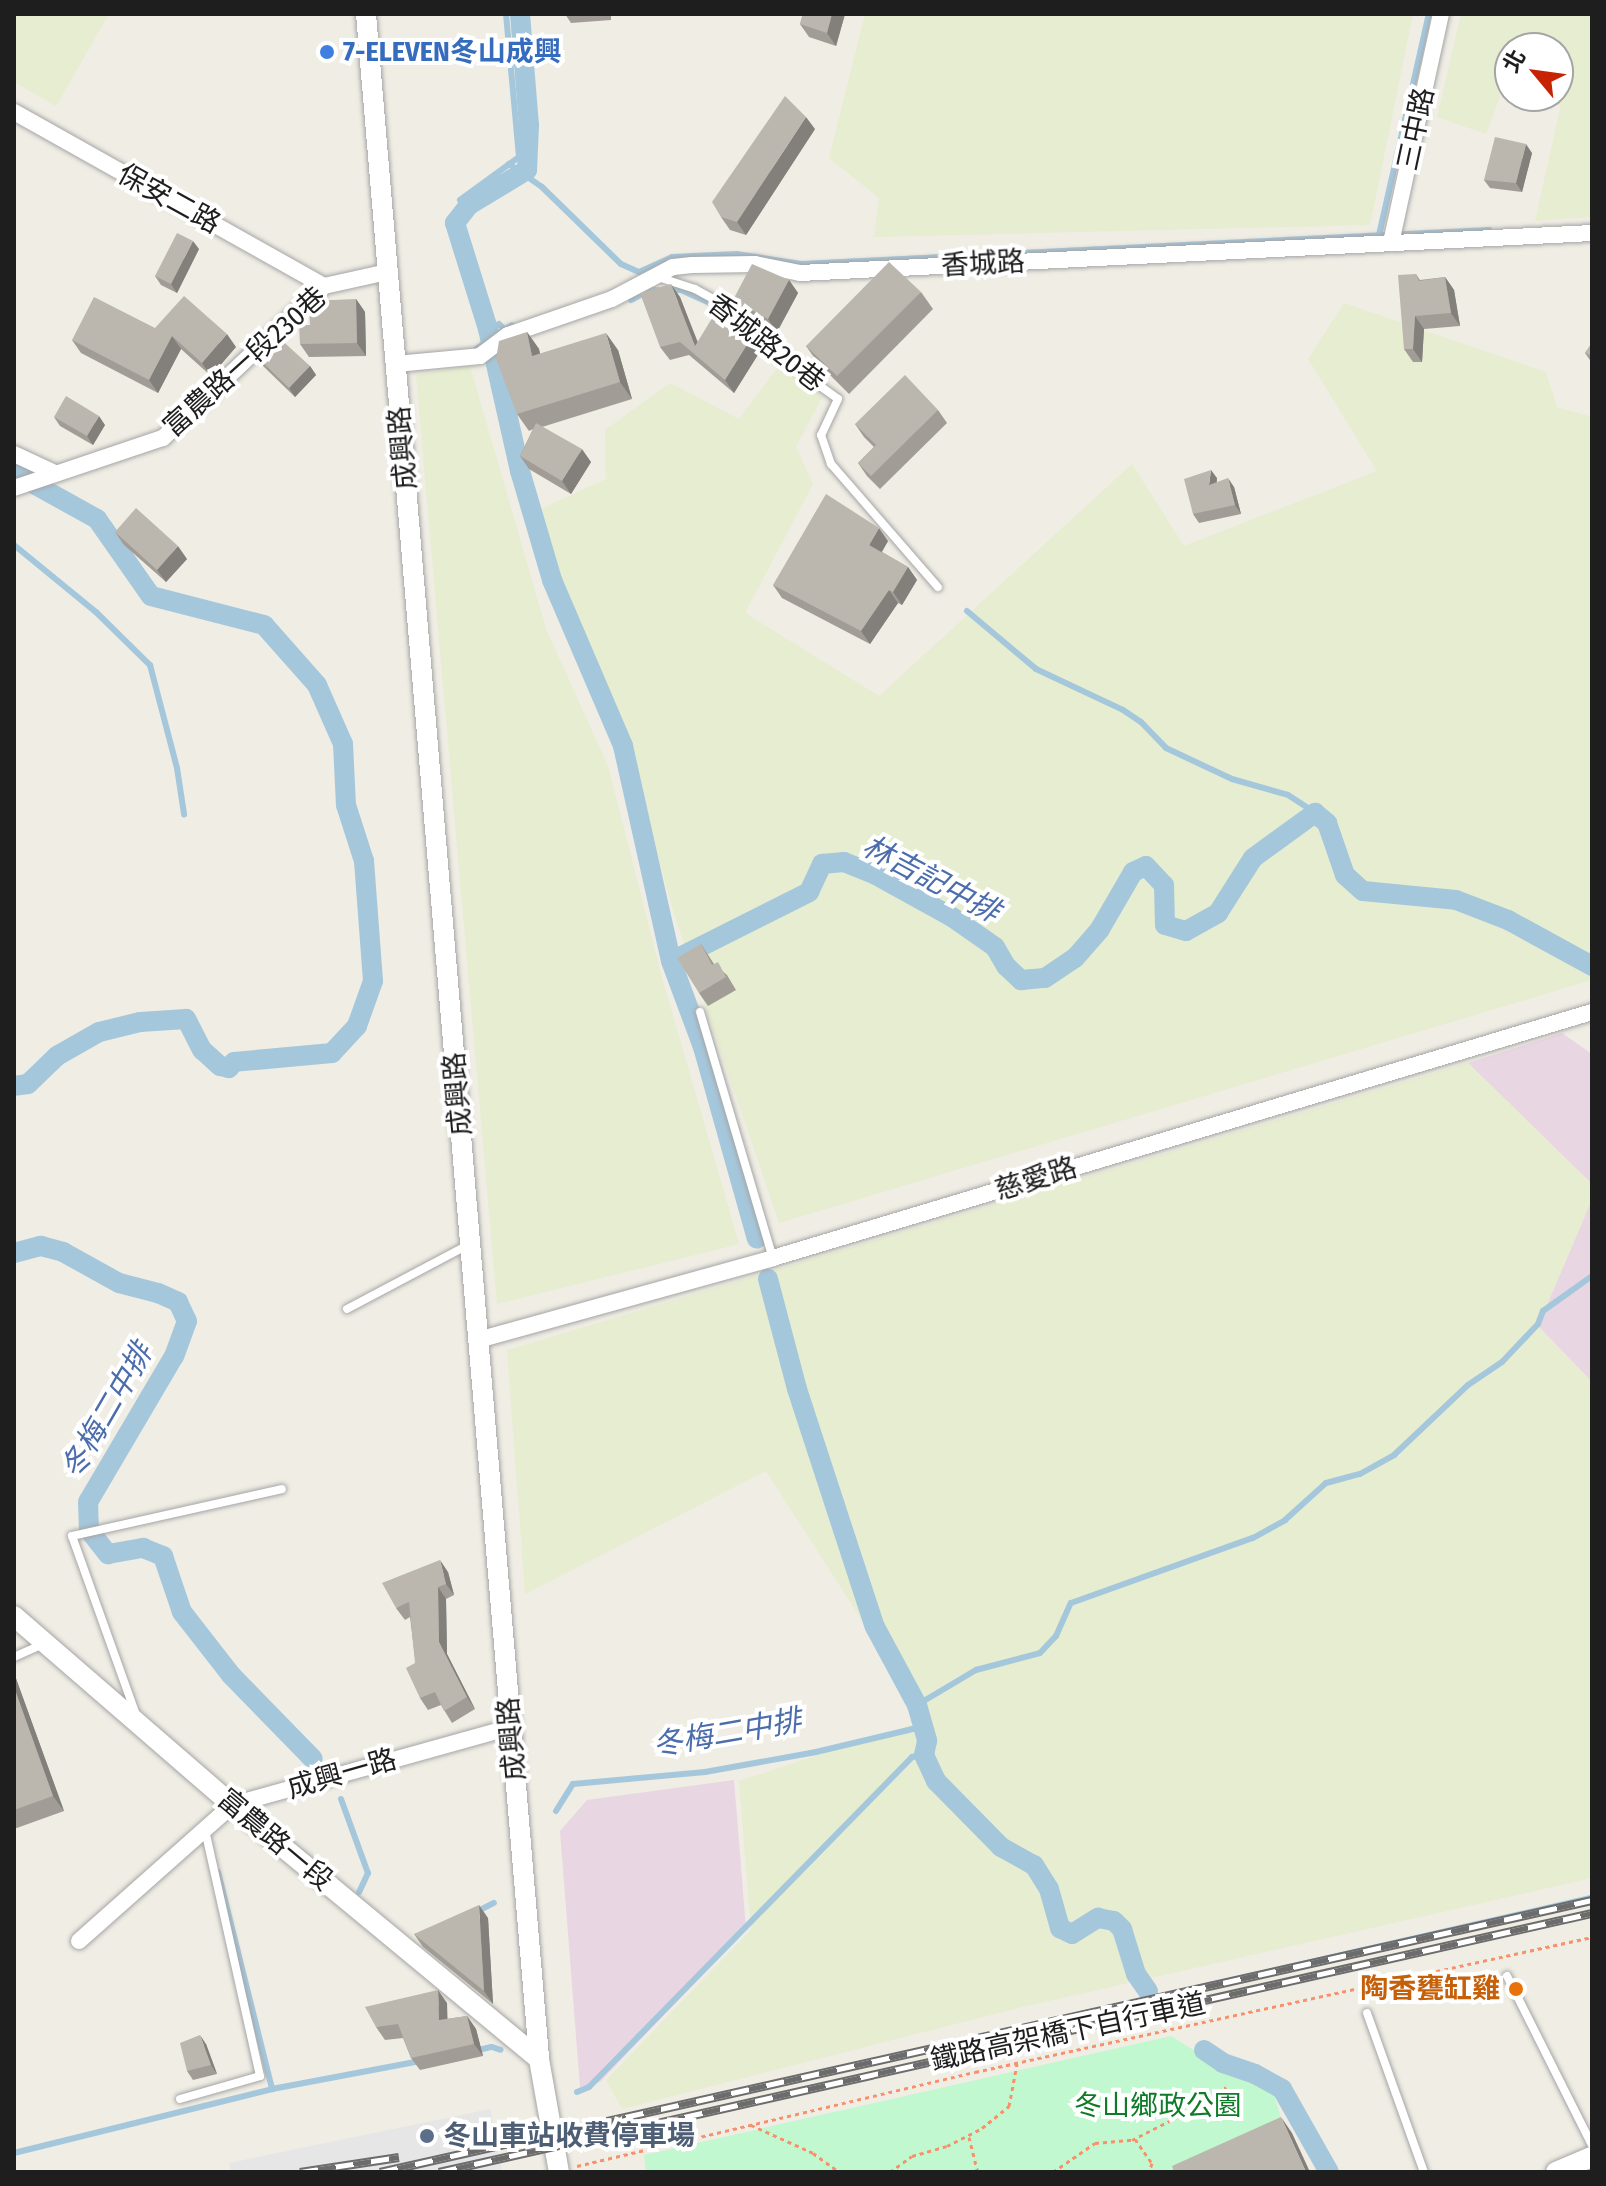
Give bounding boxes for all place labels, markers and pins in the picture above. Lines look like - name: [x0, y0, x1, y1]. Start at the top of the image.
- place label: 7-ELEVEN冬山成興: [343, 35, 562, 69]
- marker: 7-ELEVEN冬山成興: [318, 43, 336, 61]
- place label: 陶香甕缸雞: [1360, 1972, 1500, 2006]
- marker: 陶香甕缸雞: [1507, 1980, 1525, 1998]
- place label: 冬山車站收費停車場: [443, 2119, 695, 2153]
- marker: 冬山車站收費停車場: [418, 2127, 436, 2145]

